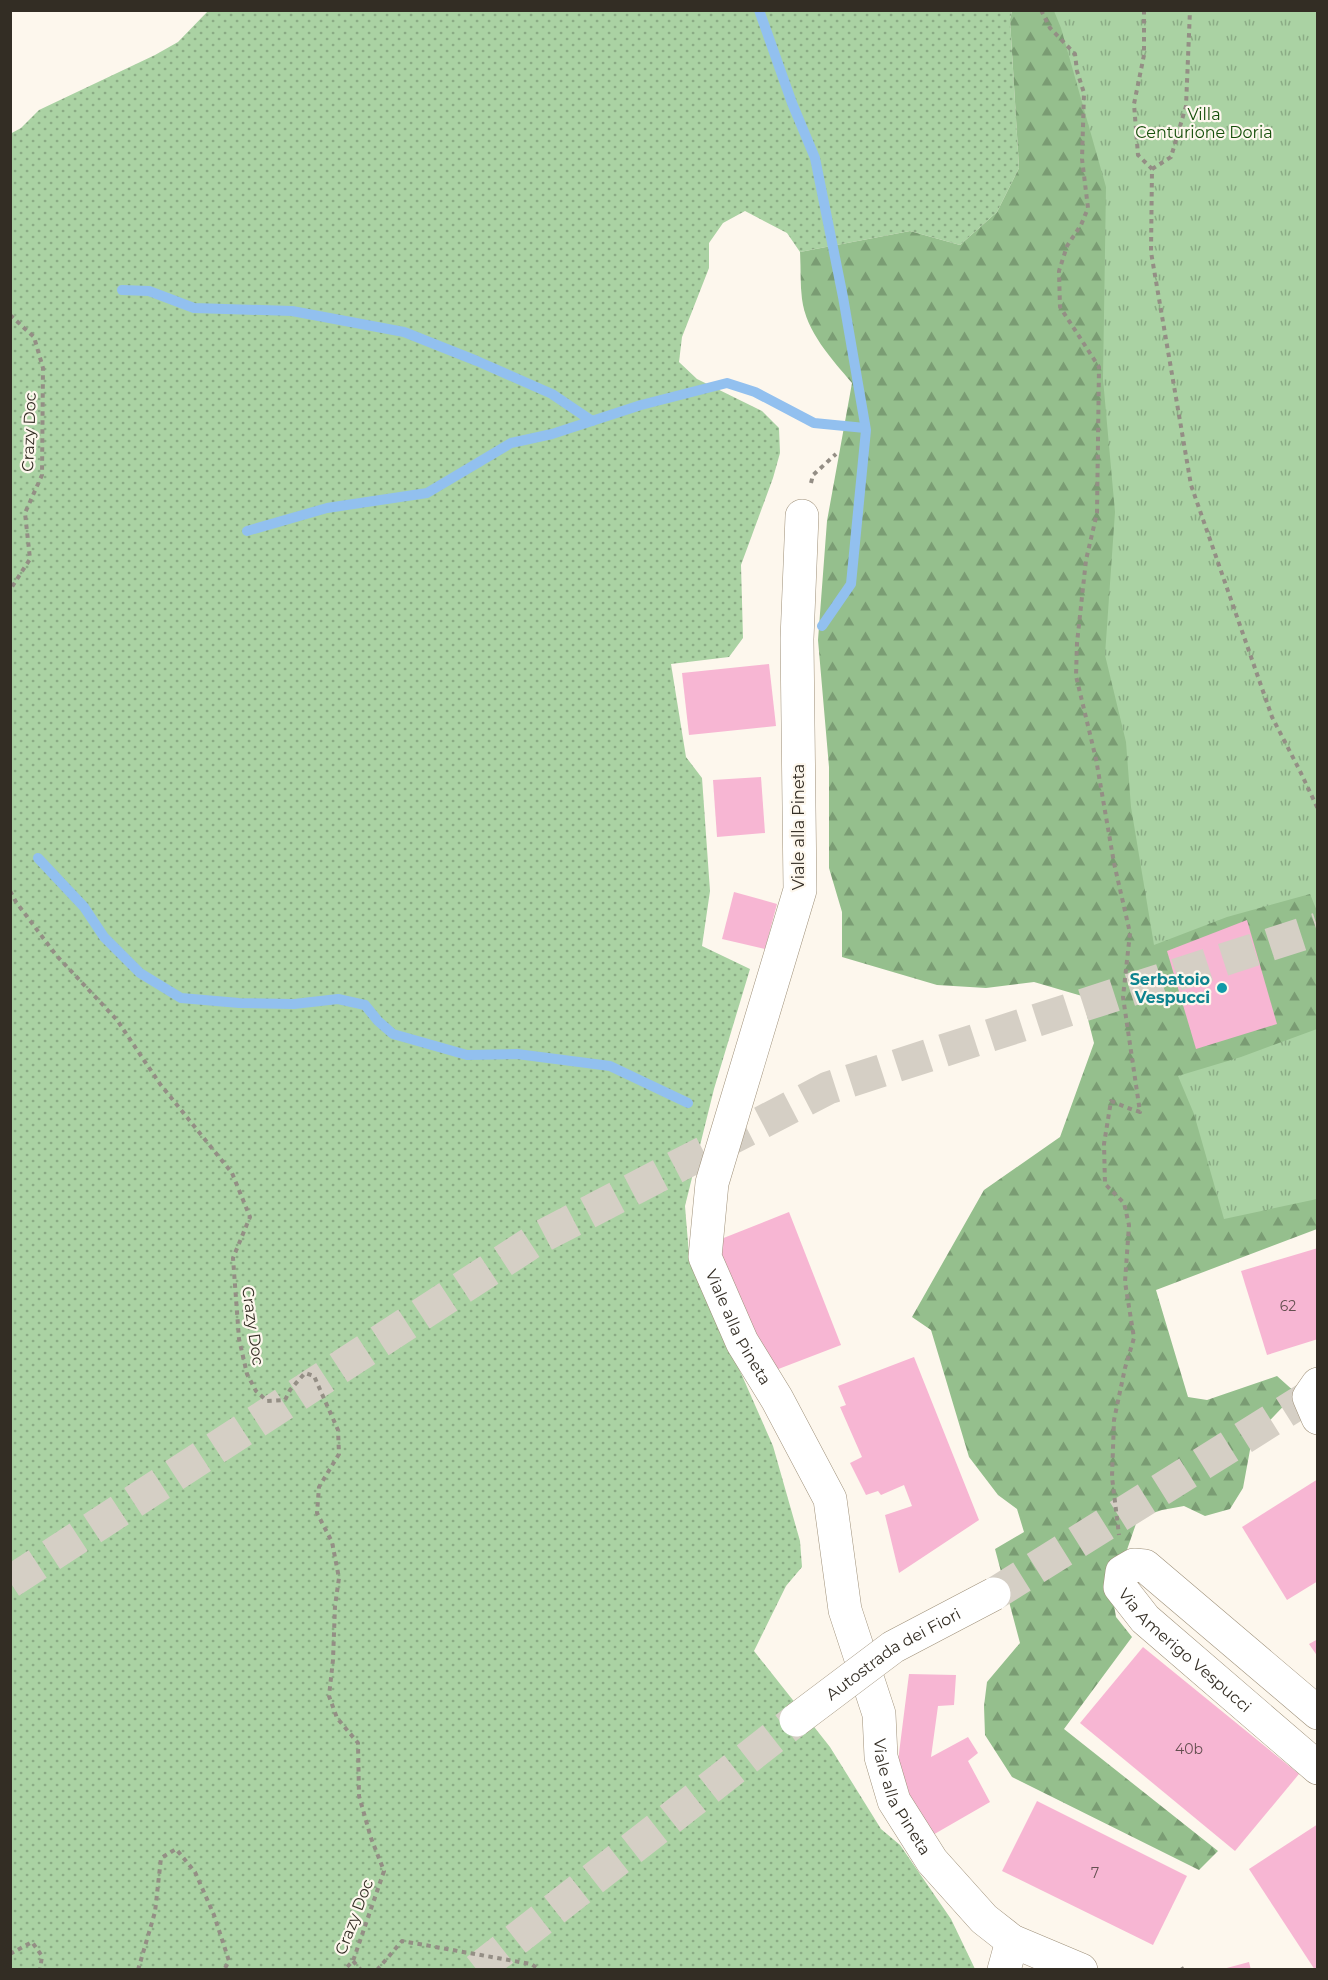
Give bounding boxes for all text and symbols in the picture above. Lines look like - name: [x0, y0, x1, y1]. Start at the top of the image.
- park label: Villa Centurione Doria: [1135, 105, 1273, 142]
- street label: Crazy Doc: [18, 392, 40, 472]
- street label: Viale alla Pineta: [789, 764, 808, 890]
- place label: Serbatoio Vespucci: [1130, 970, 1210, 1007]
- marker: Serbatoio Vespucci: [1215, 981, 1229, 995]
- street label: Viale alla Pineta: [702, 1266, 775, 1388]
- street label: Crazy Doc: [238, 1285, 268, 1367]
- house number: 62: [1280, 1297, 1296, 1315]
- street label: Via Amerigo Vespucci: [1115, 1584, 1255, 1716]
- street label: Autostrada dei Fiori: [822, 1604, 964, 1704]
- street label: Viale alla Pineta: [871, 1738, 935, 1858]
- house number: 40b: [1175, 1740, 1203, 1758]
- house number: 7: [1091, 1864, 1099, 1882]
- street label: Crazy Doc: [331, 1876, 377, 1958]

